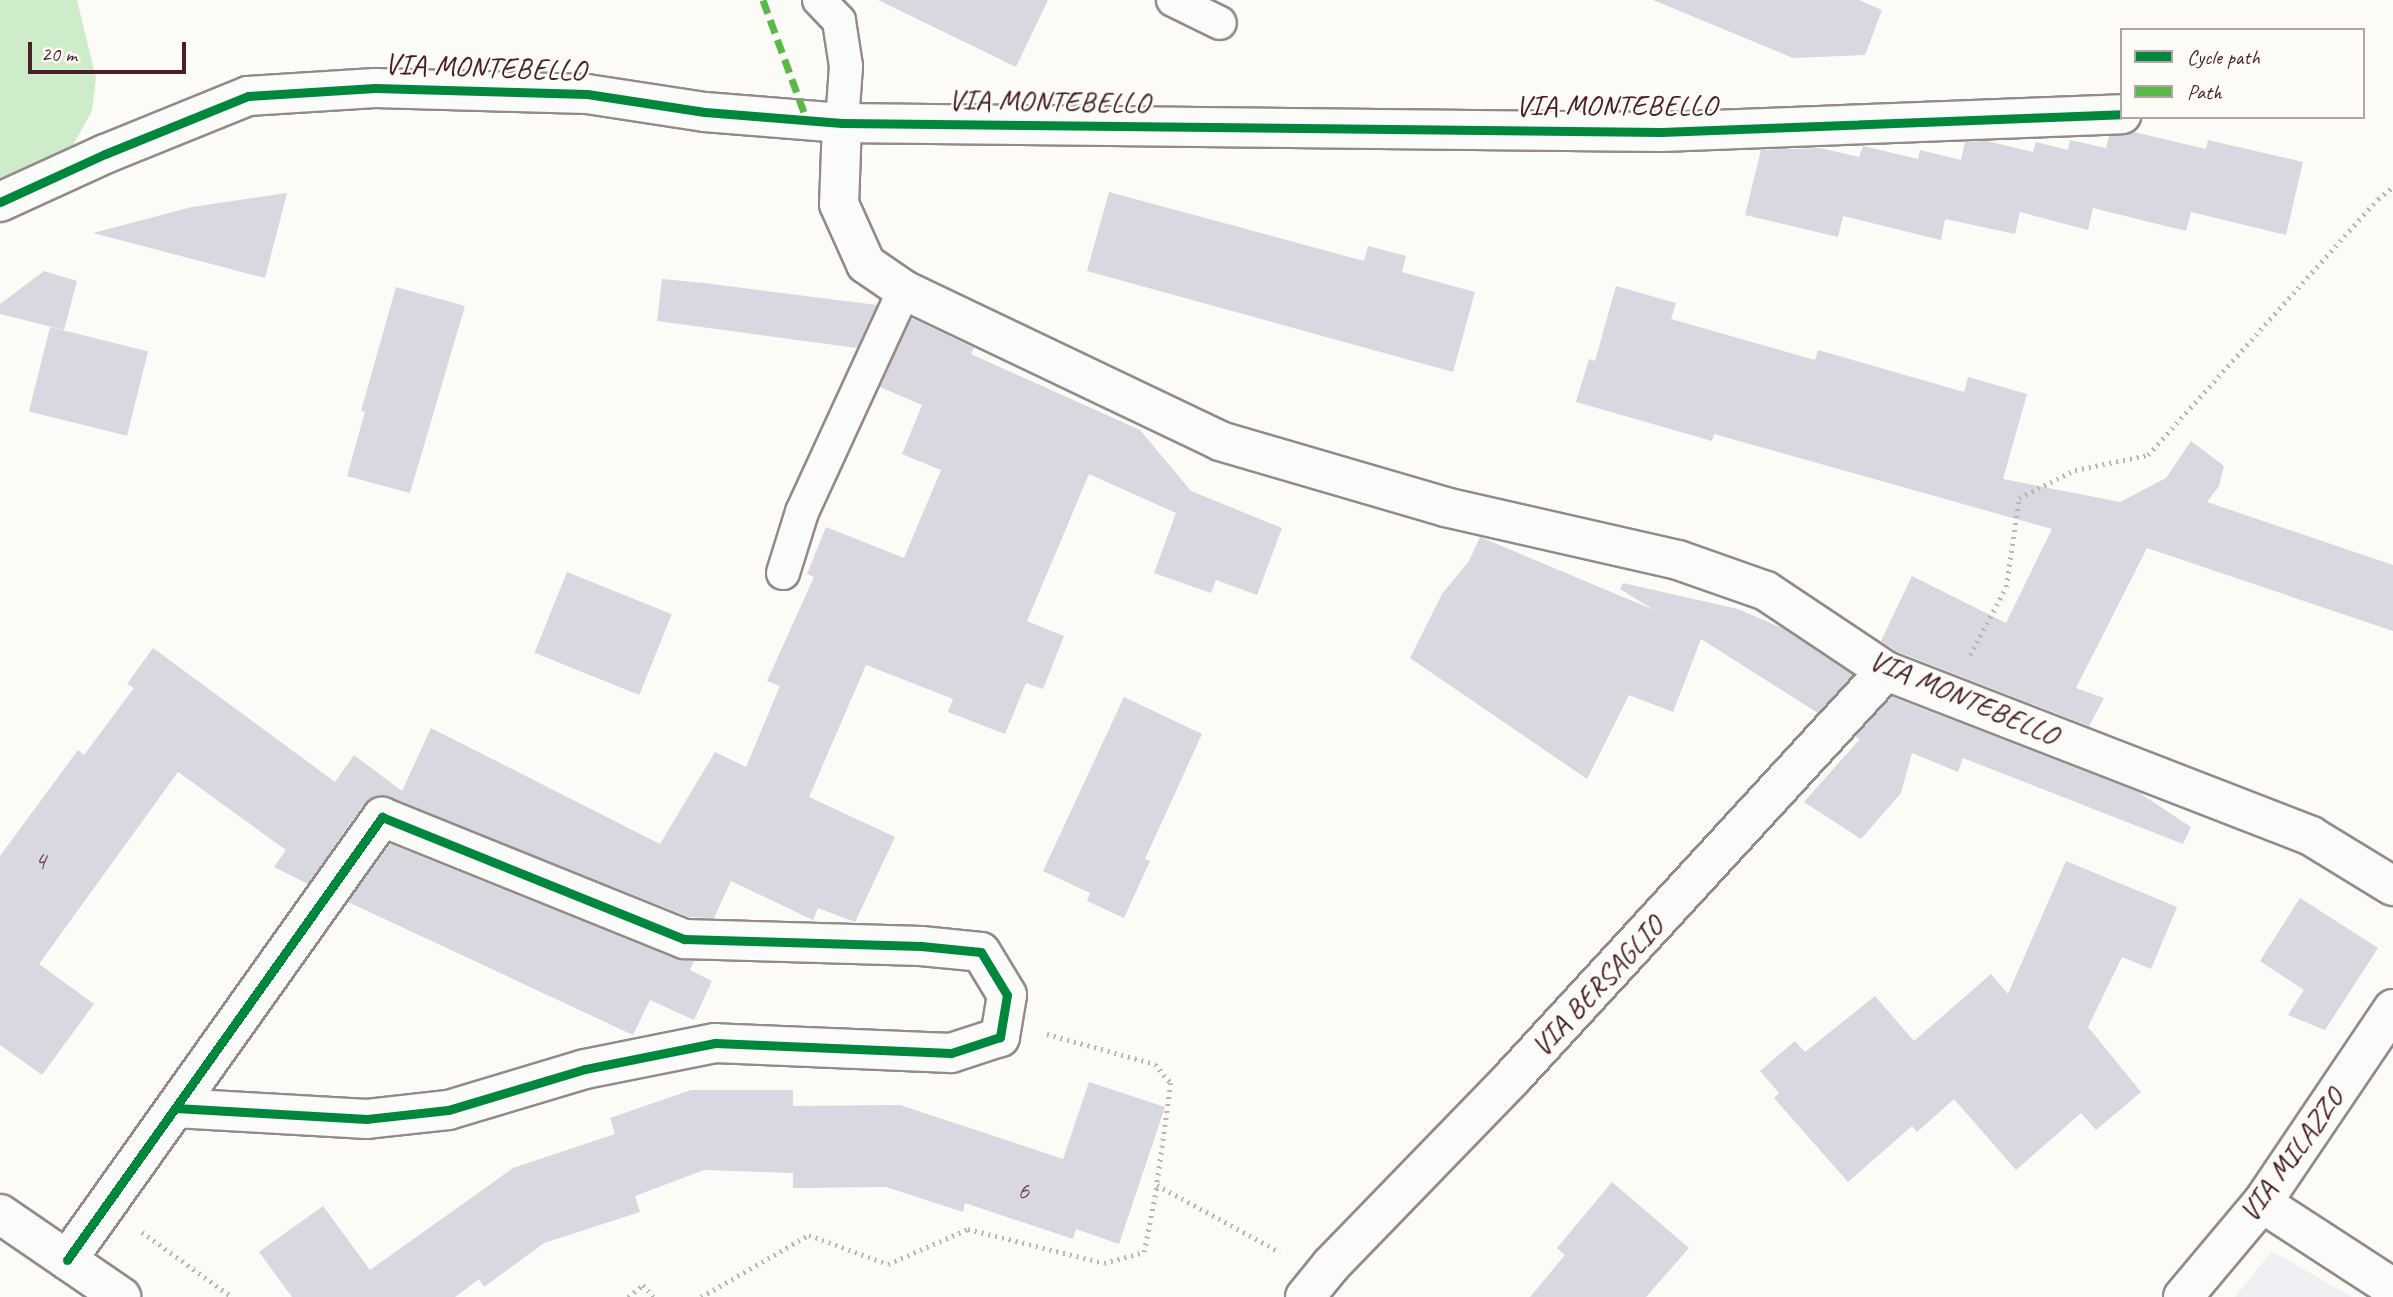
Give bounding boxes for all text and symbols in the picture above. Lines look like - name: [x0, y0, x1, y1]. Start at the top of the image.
- scale bar: [32, 28, 189, 72]
- legend: [2120, 28, 2365, 119]
- text: 20 m: [41, 41, 77, 67]
- text: Cycle path: [2187, 44, 2260, 70]
- street label: VIA MONTEBELLO: [384, 45, 586, 89]
- text: Path: [2187, 79, 2222, 105]
- street label: VIA MONTEBELLO: [948, 81, 1150, 121]
- street label: VIA MONTEBELLO: [1515, 87, 1717, 123]
- street label: VIA MONTEBELLO: [1864, 641, 2064, 753]
- house number: 4: [34, 845, 46, 877]
- street label: VIA BERSAGLIO: [1523, 909, 1671, 1063]
- street label: VIA MILAZZO: [2231, 1081, 2351, 1229]
- house number: 6: [1017, 1175, 1029, 1207]

